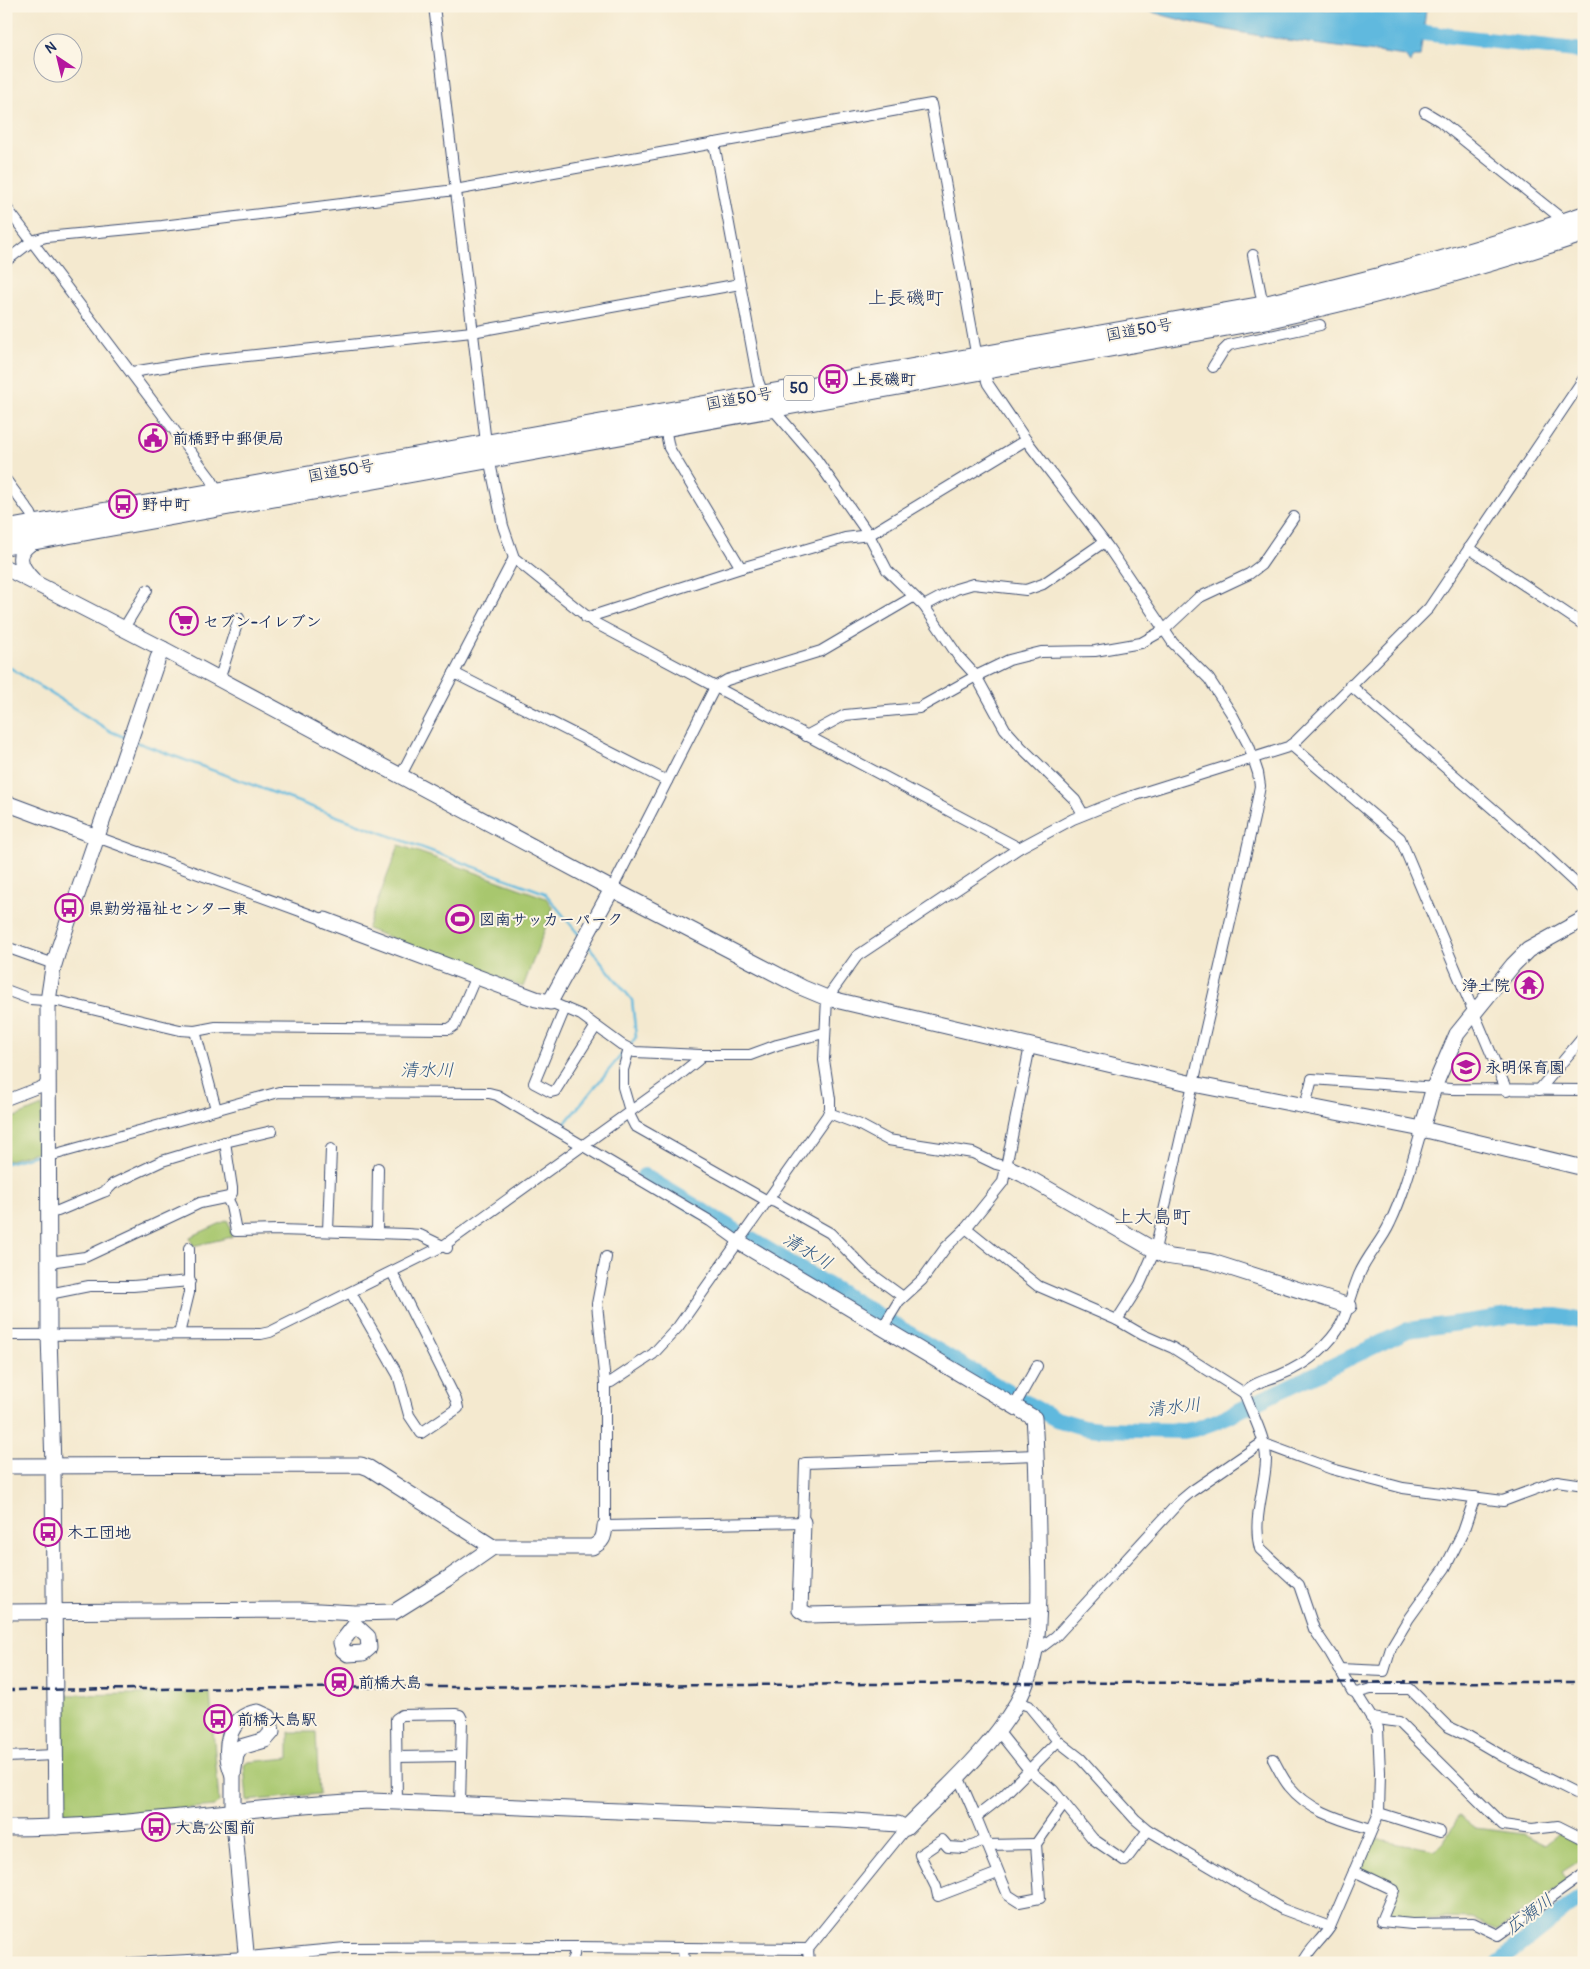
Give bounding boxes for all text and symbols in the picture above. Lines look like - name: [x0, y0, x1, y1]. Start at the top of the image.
- north arrow: [32, 32, 82, 82]
- text: N: [42, 38, 60, 57]
- district label: 上長磯町: [868, 286, 944, 310]
- street label: 国道50号: [1104, 314, 1174, 346]
- bus stop icon: 上長磯町: [818, 364, 848, 394]
- place label: 上長磯町: [852, 370, 916, 390]
- road number: 50: [784, 376, 814, 400]
- street label: 国道50号: [704, 383, 774, 415]
- public building icon: 前橋野中郵便局: [138, 423, 168, 453]
- place label: 前橋野中郵便局: [172, 429, 284, 449]
- street label: 国道50号: [306, 455, 376, 487]
- bus stop icon: 野中町: [108, 489, 138, 519]
- place label: 野中町: [142, 495, 190, 515]
- supermarket icon: セブン-イレブン: [169, 606, 199, 636]
- place label: セブン-イレブン: [203, 612, 322, 632]
- bus stop icon: 県勤労福祉センター東: [54, 893, 84, 923]
- place label: 県勤労福祉センター東: [88, 899, 248, 919]
- sports icon: 図南サッカーパーク: [445, 904, 475, 934]
- place label: 図南サッカーパーク: [479, 910, 623, 930]
- temple icon: 浄土院: [1514, 970, 1544, 1000]
- place label: 浄土院: [1462, 976, 1510, 996]
- school or university icon: 永明保育園: [1451, 1052, 1481, 1082]
- place label: 永明保育園: [1485, 1058, 1565, 1078]
- water label: 清水川: [400, 1059, 454, 1082]
- district label: 上大島町: [1115, 1205, 1191, 1229]
- water label: 清水川: [779, 1228, 837, 1275]
- water label: 清水川: [1146, 1393, 1202, 1422]
- bus stop icon: 木工団地: [33, 1517, 63, 1547]
- place label: 木工団地: [67, 1523, 131, 1543]
- station icon: 前橋大島: [324, 1667, 354, 1697]
- place label: 前橋大島: [358, 1673, 422, 1693]
- bus stop icon: 前橋大島駅: [203, 1704, 233, 1734]
- place label: 前橋大島駅: [237, 1710, 317, 1730]
- bus stop icon: 大島公園前: [141, 1812, 171, 1842]
- place label: 大島公園前: [175, 1818, 255, 1838]
- water label: 広瀬川: [1501, 1889, 1558, 1940]

